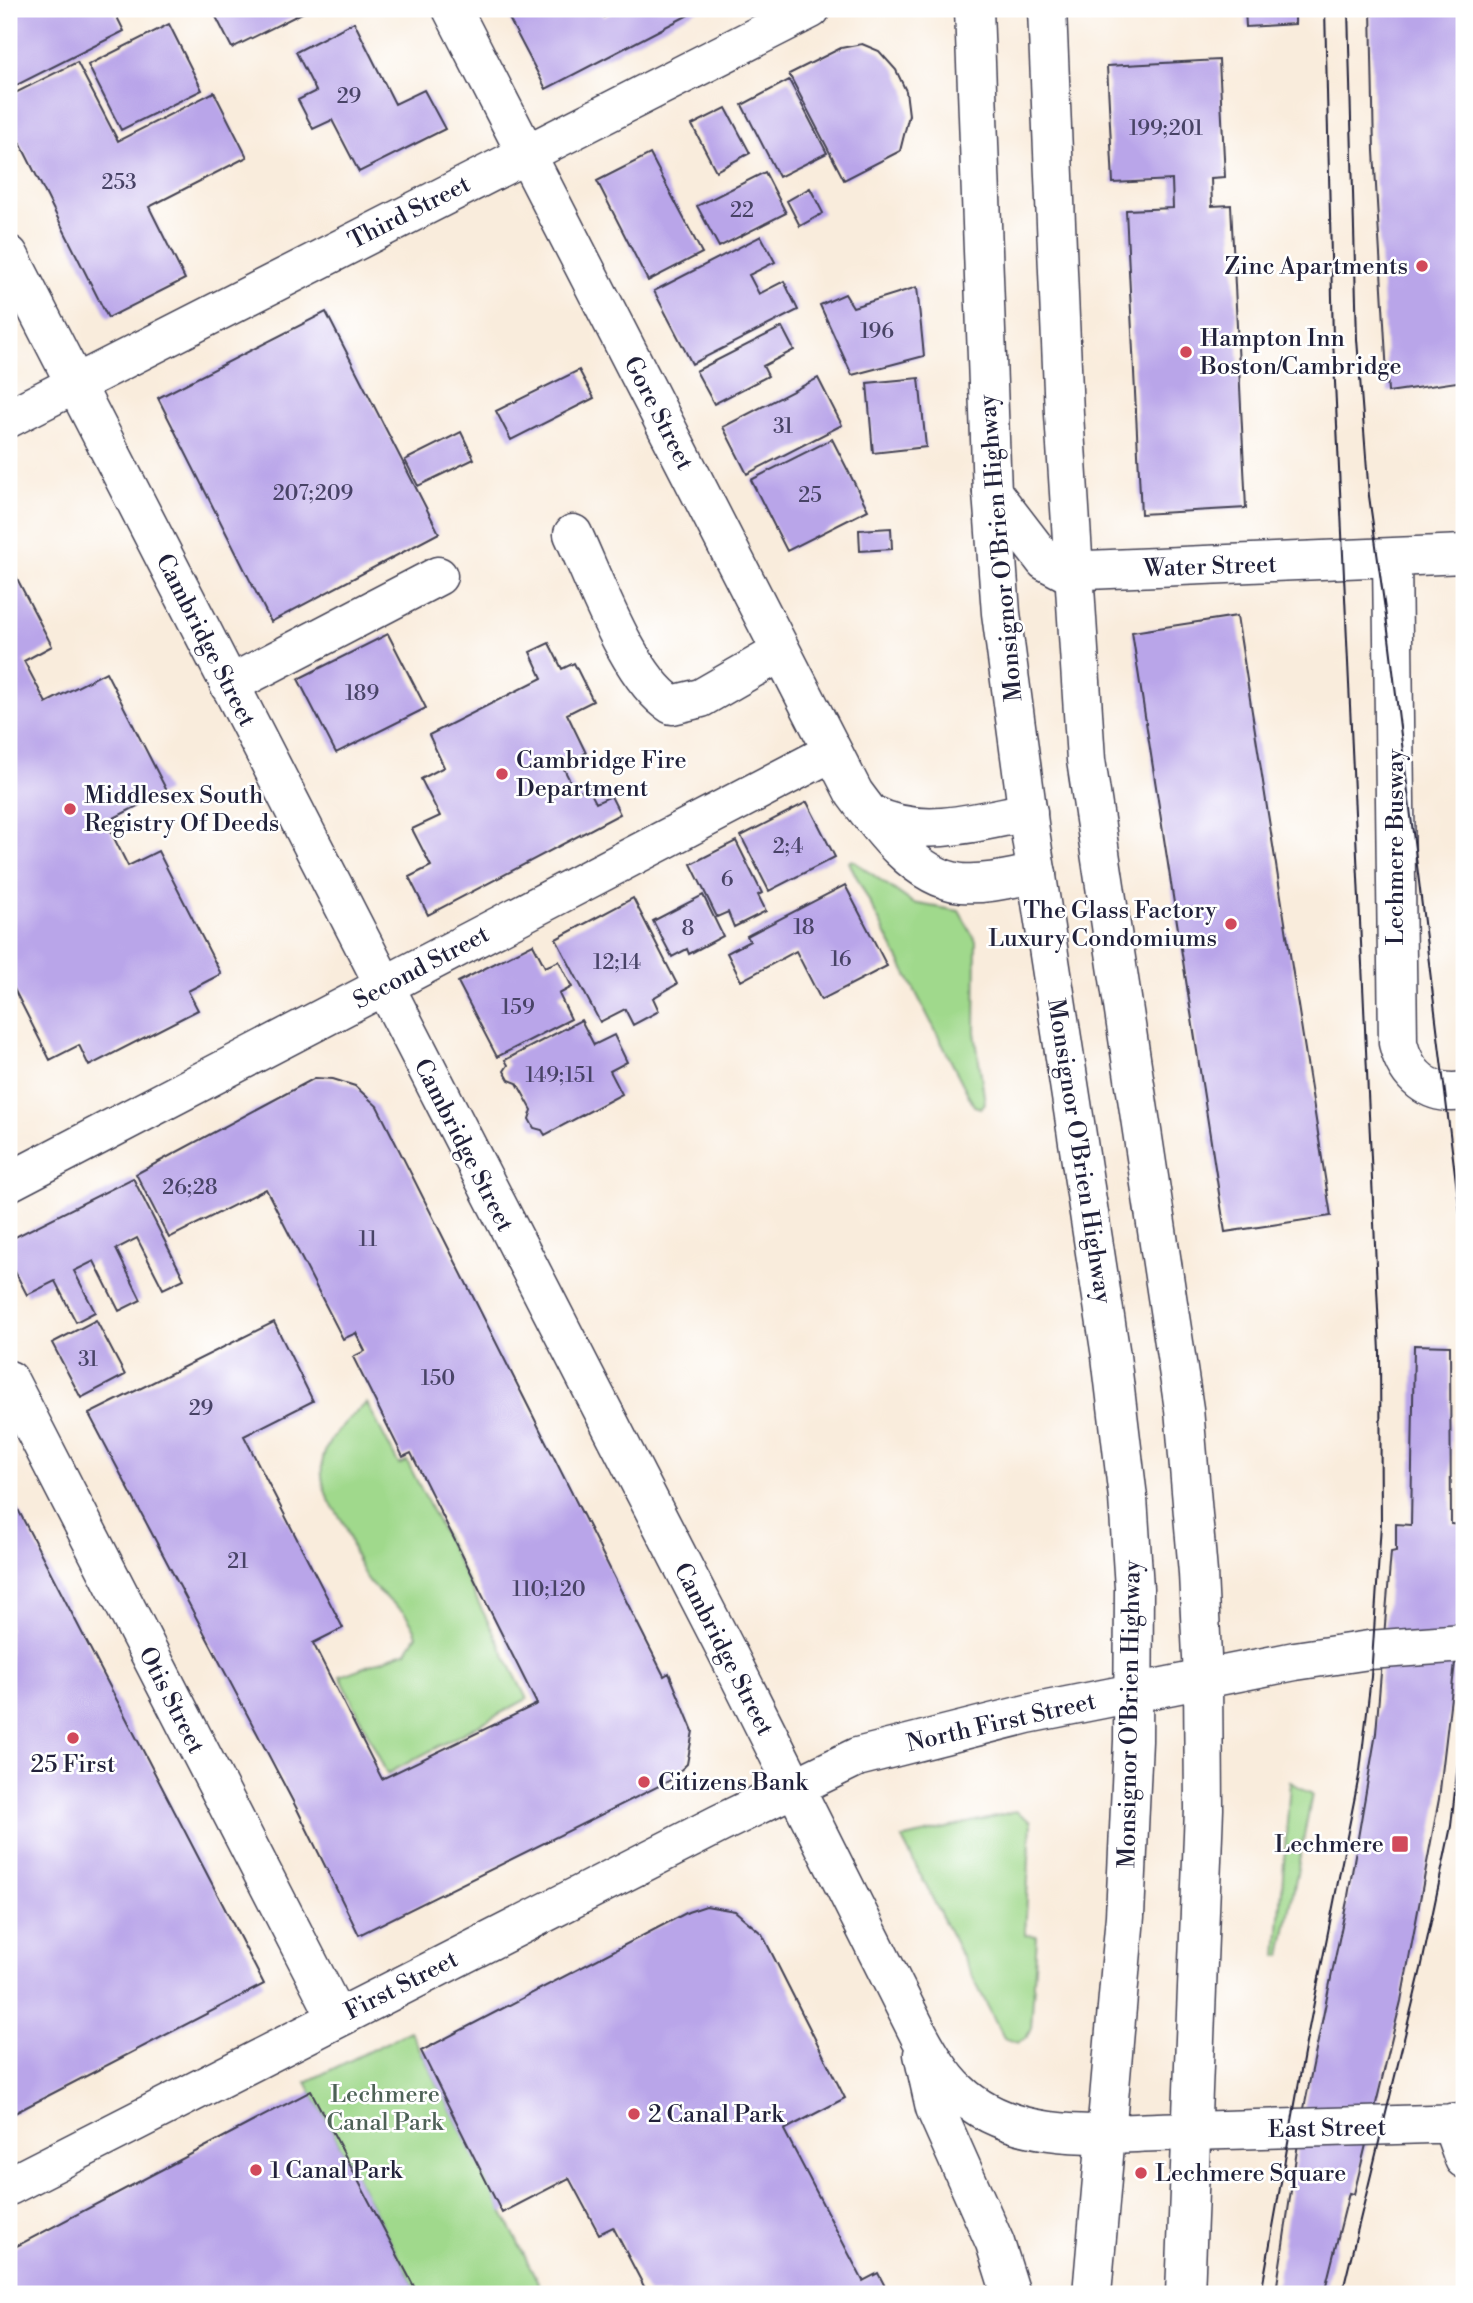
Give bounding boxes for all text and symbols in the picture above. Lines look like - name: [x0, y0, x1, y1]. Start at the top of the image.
- house number: 29: [337, 84, 361, 110]
- house number: 199;201: [1129, 116, 1203, 142]
- street label: Third Street: [344, 169, 476, 256]
- house number: 253: [101, 170, 137, 196]
- house number: 22: [730, 198, 754, 224]
- place label: Zinc Apartments: [1225, 252, 1408, 282]
- marker: Zinc Apartments: [1414, 258, 1430, 274]
- house number: 196: [860, 319, 894, 345]
- place label: Hampton Inn Boston/Cambridge: [1199, 324, 1402, 382]
- marker: Hampton Inn Boston/Cambridge: [1178, 344, 1194, 360]
- street label: Gore Street: [617, 352, 700, 476]
- street label: Monsignor O'Brien Highway: [973, 393, 1029, 703]
- house number: 31: [773, 414, 793, 440]
- house number: 207;209: [273, 481, 353, 507]
- house number: 25: [798, 483, 822, 509]
- street label: Cambridge Street: [149, 549, 262, 732]
- street label: Water Street: [1142, 550, 1278, 584]
- house number: 189: [345, 681, 379, 707]
- place label: Cambridge Fire Department: [516, 746, 687, 804]
- street label: Lechmere Busway: [1381, 748, 1411, 945]
- marker: Cambridge Fire Department: [494, 766, 510, 782]
- place label: Middlesex South Registry Of Deeds: [84, 781, 279, 839]
- marker: Middlesex South Registry Of Deeds: [62, 801, 78, 817]
- house number: 2;4: [773, 834, 803, 860]
- house number: 6: [721, 867, 734, 893]
- place label: The Glass Factory Luxury Condomiums: [988, 896, 1217, 954]
- house number: 18: [793, 915, 815, 941]
- house number: 8: [682, 916, 694, 942]
- marker: The Glass Factory Luxury Condomiums: [1223, 916, 1239, 932]
- street label: Second Street: [348, 919, 495, 1016]
- house number: 16: [830, 947, 852, 973]
- house number: 12;14: [593, 950, 641, 976]
- house number: 159: [501, 995, 535, 1021]
- street label: Monsignor O'Brien Highway: [1040, 997, 1118, 1306]
- street label: Cambridge Street: [407, 1054, 520, 1237]
- house number: 149;151: [526, 1063, 595, 1089]
- house number: 26;28: [162, 1175, 218, 1201]
- house number: 11: [359, 1227, 377, 1253]
- house number: 31: [78, 1347, 98, 1373]
- house number: 150: [421, 1366, 455, 1392]
- house number: 29: [189, 1396, 213, 1422]
- house number: 21: [227, 1549, 249, 1575]
- street label: Cambridge Street: [667, 1558, 780, 1741]
- street label: Monsignor O'Brien Highway: [1112, 1559, 1148, 1868]
- house number: 110;120: [512, 1577, 586, 1603]
- street label: Otis Street: [131, 1642, 211, 1759]
- street label: North First Street: [904, 1687, 1099, 1759]
- marker: 25 First: [65, 1730, 81, 1746]
- place label: 25 First: [31, 1750, 116, 1780]
- place label: Citizens Bank: [658, 1768, 809, 1798]
- marker: Citizens Bank: [636, 1774, 652, 1790]
- place label: Lechmere: [1274, 1830, 1384, 1860]
- marker: Lechmere: [1390, 1834, 1410, 1854]
- street label: First Street: [340, 1944, 464, 2027]
- park label: Lechmere Canal Park: [326, 2080, 445, 2138]
- place label: 2 Canal Park: [648, 2100, 785, 2130]
- marker: 2 Canal Park: [626, 2106, 642, 2122]
- street label: East Street: [1268, 2113, 1387, 2145]
- place label: 1 Canal Park: [270, 2156, 404, 2186]
- place label: Lechmere Square: [1155, 2159, 1346, 2189]
- marker: 1 Canal Park: [248, 2162, 264, 2178]
- marker: Lechmere Square: [1133, 2165, 1149, 2181]

